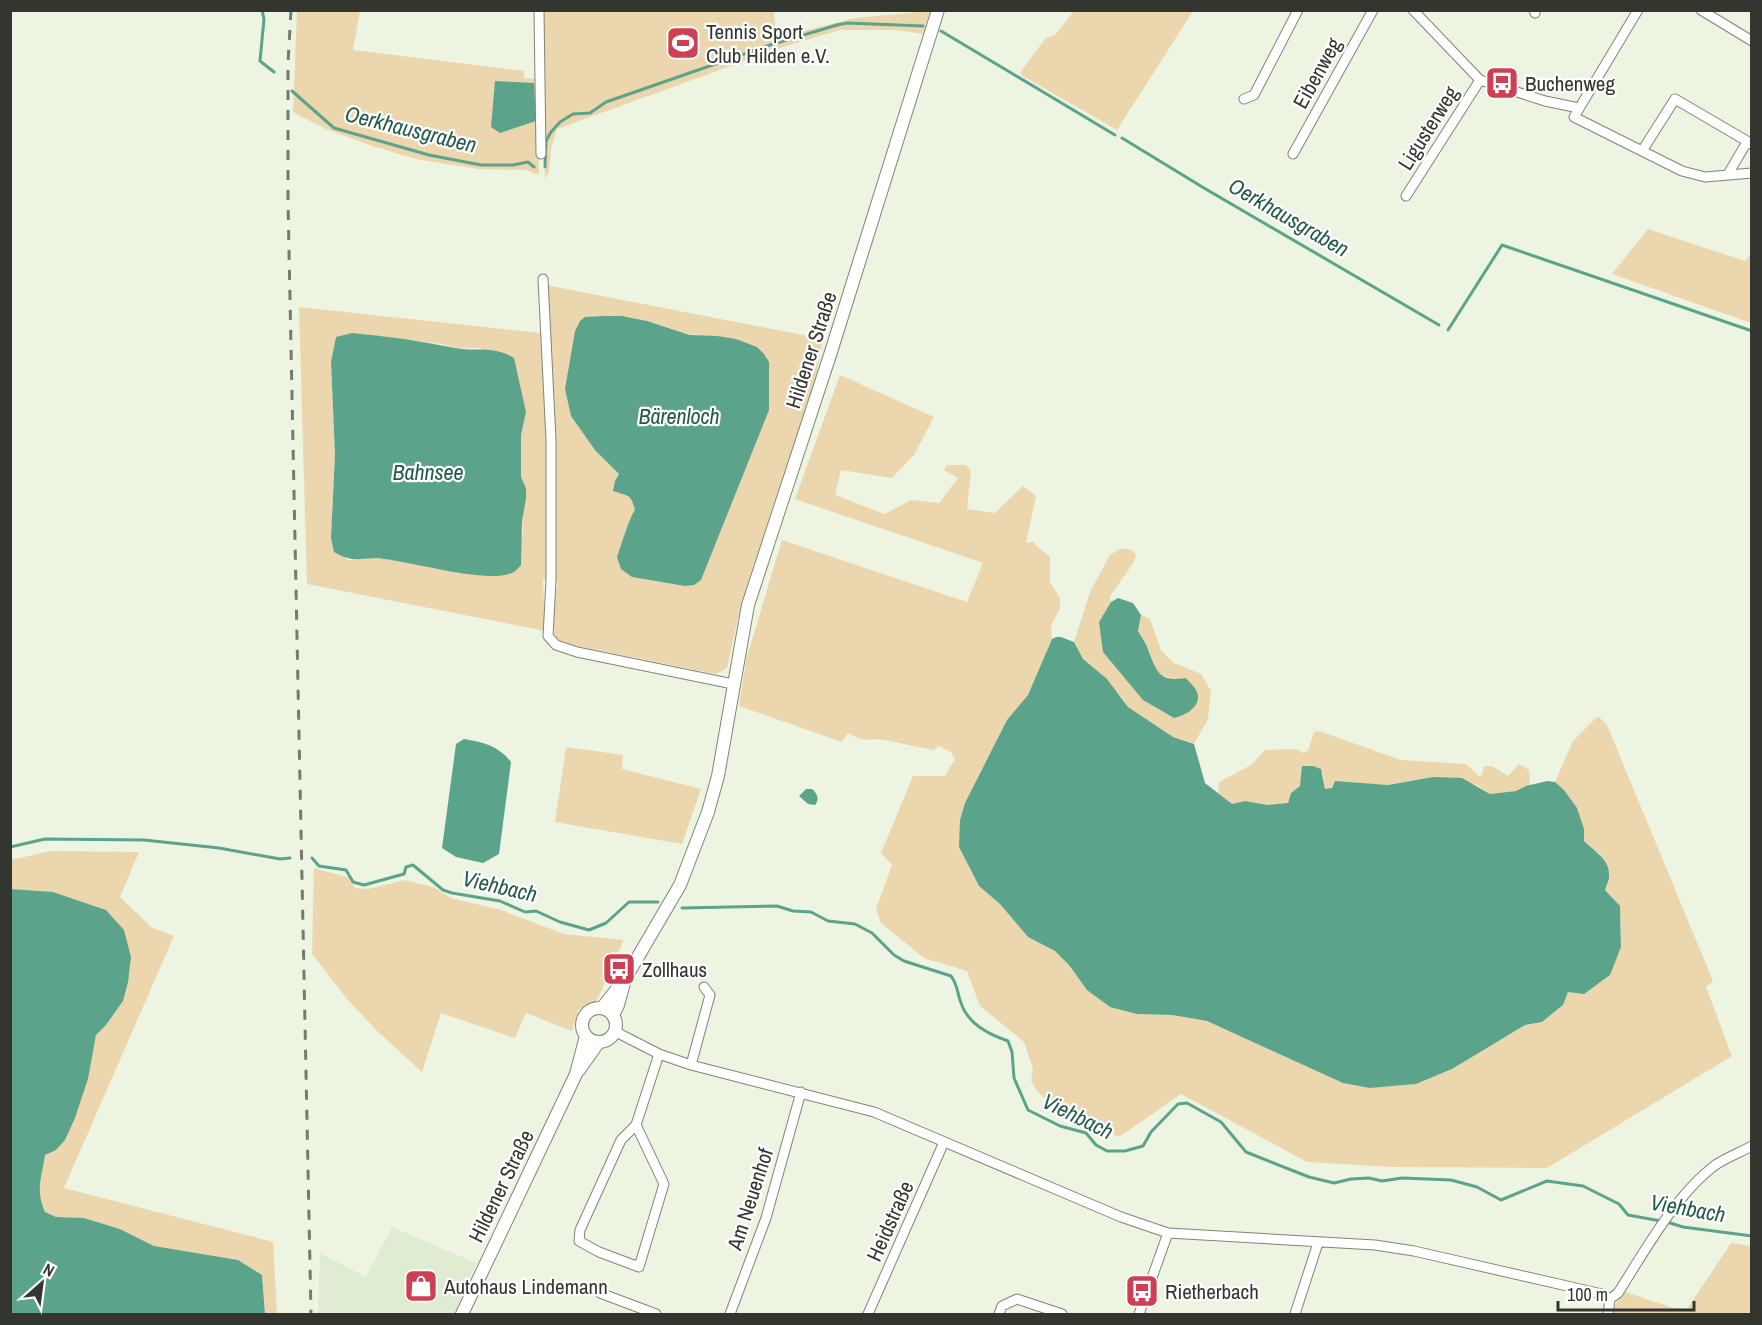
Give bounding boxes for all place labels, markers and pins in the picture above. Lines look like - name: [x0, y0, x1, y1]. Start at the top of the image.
- place label: Tennis Sport Club Hilden e.V.: [706, 17, 830, 70]
- sports icon: Tennis Sport Club Hilden e.V.: [665, 25, 701, 61]
- bus stop icon: Buchenweg: [1484, 65, 1520, 101]
- place label: Buchenweg: [1525, 69, 1615, 98]
- bus stop icon: Zollhaus: [601, 951, 637, 987]
- place label: Zollhaus: [642, 955, 707, 984]
- shop icon: Autohaus Lindemann: [403, 1268, 439, 1304]
- place label: Autohaus Lindemann: [443, 1272, 608, 1301]
- bus stop icon: Rietherbach: [1124, 1273, 1160, 1309]
- place label: Rietherbach: [1165, 1277, 1259, 1306]

